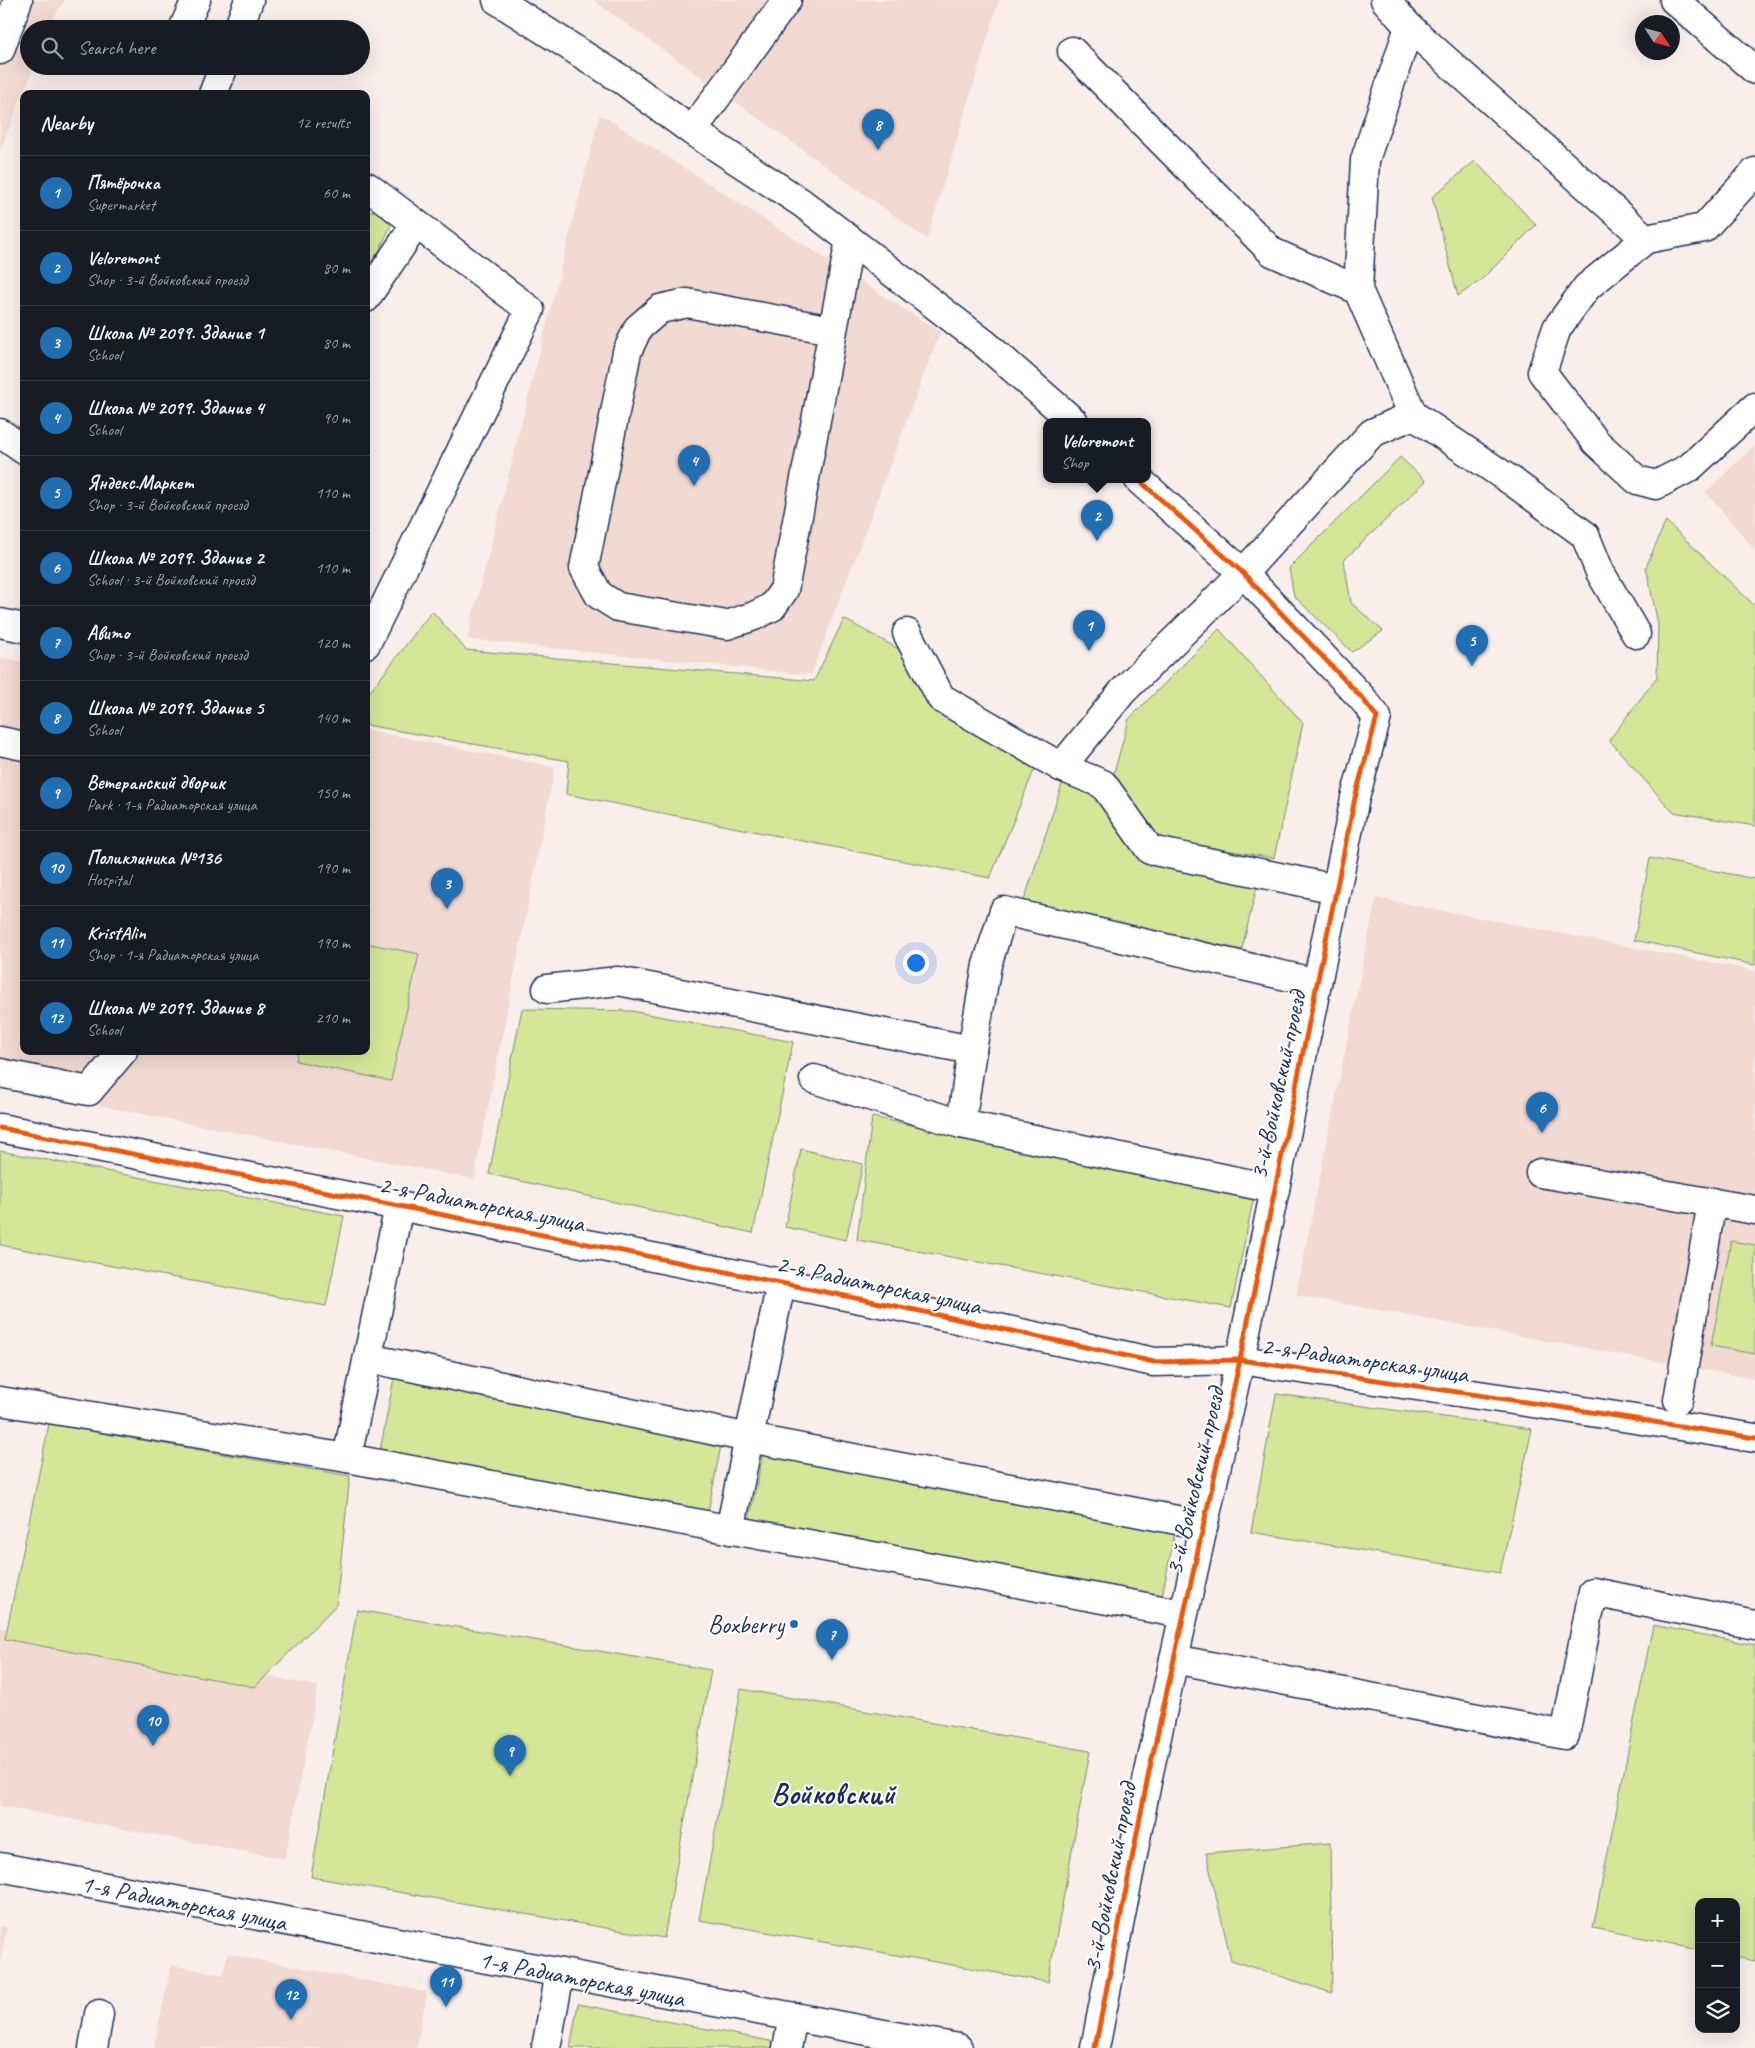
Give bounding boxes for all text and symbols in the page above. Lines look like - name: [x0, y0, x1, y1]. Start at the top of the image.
- north arrow: [1635, 15, 1680, 60]
- search box: [20, 20, 370, 75]
- icon: search: [38, 34, 66, 62]
- text: Search here: [78, 36, 155, 60]
- pin: 8: [862, 109, 894, 150]
- text: Nearby: [40, 110, 93, 136]
- text: 12 results: [296, 113, 350, 133]
- text: Пятёрочка: [87, 171, 160, 195]
- text: 1: [52, 183, 60, 203]
- text: 60 m: [323, 183, 350, 203]
- text: Supermarket: [87, 195, 155, 215]
- text: Veloremont: [87, 246, 158, 270]
- text: 2: [52, 258, 60, 278]
- text: 80 m: [323, 258, 350, 278]
- text: Shop · 3-й Войковский проезд: [87, 270, 248, 290]
- text: Школа № 2099. Здание 1: [87, 321, 264, 345]
- text: 3: [52, 333, 60, 353]
- text: 80 m: [323, 333, 350, 353]
- text: School: [87, 345, 121, 365]
- text: Школа № 2099. Здание 4: [87, 396, 264, 420]
- text: 4: [52, 408, 60, 428]
- text: 90 m: [323, 408, 350, 428]
- popup: [1043, 418, 1151, 483]
- text: School: [87, 420, 121, 440]
- text: Veloremont: [1061, 429, 1133, 453]
- pin: 4: [678, 445, 710, 486]
- text: Shop: [1061, 453, 1089, 473]
- text: Яндекс.Маркет: [87, 471, 194, 495]
- text: 5: [53, 483, 59, 503]
- text: 110 m: [316, 483, 350, 503]
- text: Shop · 3-й Войковский проезд: [87, 495, 248, 515]
- pin: 2: [1081, 500, 1113, 541]
- text: Школа № 2099. Здание 2: [87, 546, 264, 570]
- text: 6: [52, 558, 60, 578]
- text: 110 m: [316, 558, 350, 578]
- text: School · 3-й Войковский проезд: [87, 570, 255, 590]
- pin: 1: [1073, 610, 1105, 651]
- text: Авито: [87, 621, 129, 645]
- pin: 5: [1456, 625, 1488, 666]
- text: 7: [52, 633, 60, 653]
- text: 120 m: [316, 633, 350, 653]
- text: Shop · 3-й Войковский проезд: [87, 645, 248, 665]
- text: Школа № 2099. Здание 5: [87, 696, 264, 720]
- text: 8: [52, 708, 60, 728]
- text: 140 m: [316, 708, 350, 728]
- text: School: [87, 720, 121, 740]
- text: Ветеранский дворик: [87, 771, 225, 795]
- text: 9: [52, 783, 60, 803]
- text: 150 m: [316, 783, 350, 803]
- text: Park · 1-я Радиаторская улица: [87, 795, 257, 815]
- text: Поликлиника №136: [87, 846, 221, 870]
- text: 10: [49, 858, 63, 878]
- text: 190 m: [316, 858, 350, 878]
- pin: 3: [431, 868, 463, 909]
- text: Hospital: [87, 870, 131, 890]
- text: KristAlin: [87, 921, 146, 945]
- text: 11: [49, 933, 63, 953]
- text: 190 m: [316, 933, 350, 953]
- text: Shop · 1-я Радиаторская улица: [87, 945, 259, 965]
- your location: [903, 950, 929, 976]
- street label: 3-й Войковский проезд: [1242, 986, 1314, 1182]
- text: Школа № 2099. Здание 8: [87, 996, 264, 1020]
- text: 12: [49, 1008, 63, 1028]
- text: 210 m: [316, 1008, 350, 1028]
- text: School: [87, 1020, 121, 1040]
- pin: 6: [1526, 1092, 1558, 1133]
- street label: 2-я Радиаторская улица: [376, 1168, 589, 1240]
- street label: 2-я Радиаторская улица: [773, 1248, 986, 1323]
- street label: 2-я Радиаторская улица: [1259, 1330, 1472, 1391]
- street label: 3-й Войковский проезд: [1158, 1382, 1233, 1578]
- place label: Boxberry: [708, 1609, 785, 1641]
- marker: Boxberry: [788, 1618, 800, 1630]
- pin: 7: [816, 1619, 848, 1660]
- pin: 10: [137, 1705, 169, 1746]
- pin: 9: [494, 1735, 526, 1776]
- district label: Войковский: [771, 1775, 897, 1813]
- street label: 3-й Войковский проезд: [1076, 1778, 1144, 1974]
- street label: 1-я Радиаторская улица: [78, 1867, 291, 1939]
- map controls: [1695, 1898, 1740, 2033]
- button: +: [1695, 1898, 1740, 1943]
- street label: 1-я Радиаторская улица: [476, 1943, 689, 2015]
- button: −: [1695, 1943, 1740, 1988]
- pin: 11: [430, 1966, 462, 2007]
- pin: 12: [275, 1979, 307, 2020]
- button: layers: [1695, 1988, 1740, 2033]

